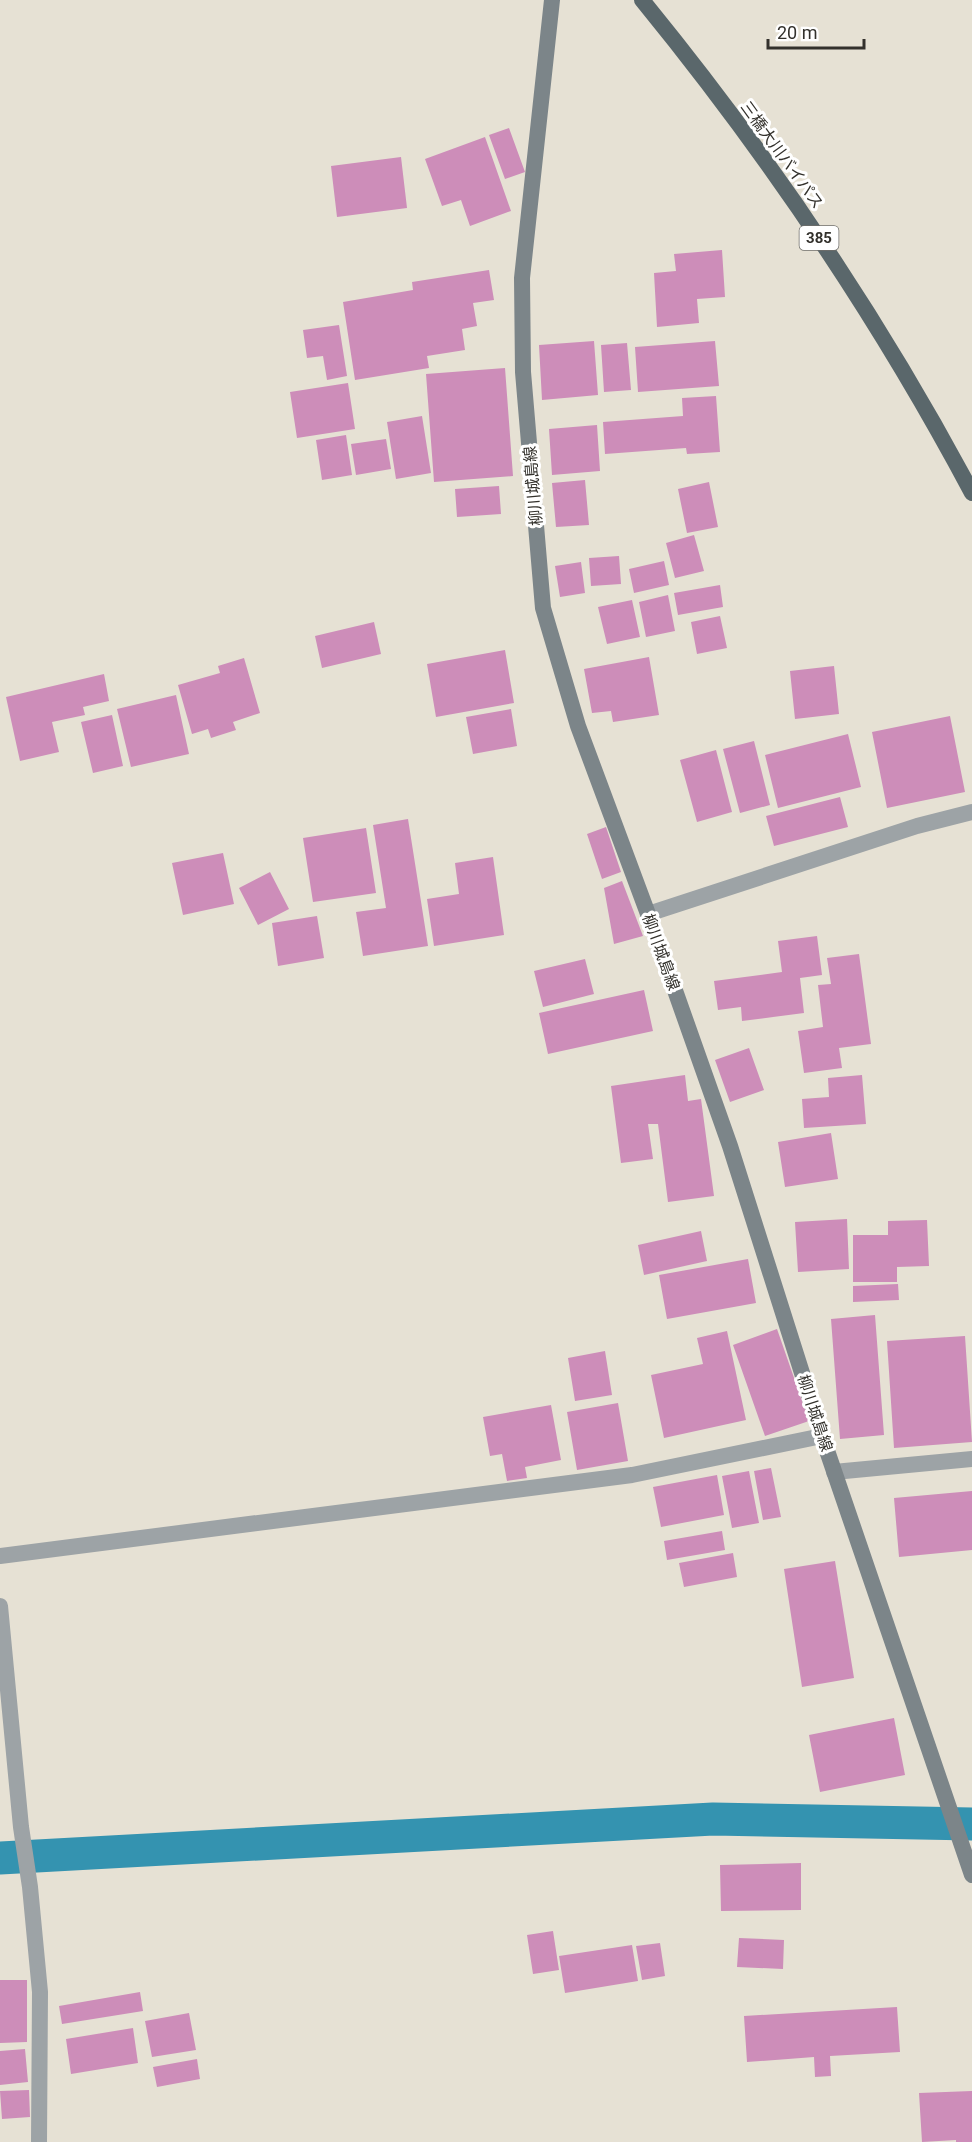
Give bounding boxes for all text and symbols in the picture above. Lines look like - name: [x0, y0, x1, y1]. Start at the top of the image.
- scale bar: [768, 12, 864, 50]
- text: 20 m: [777, 22, 817, 43]
- street label: 三橋大川バイパス: [737, 98, 827, 212]
- road number: 385: [800, 226, 838, 250]
- street label: 柳川城島線: [520, 445, 546, 527]
- street label: 柳川城島線: [638, 911, 684, 993]
- street label: 柳川城島線: [794, 1372, 836, 1454]

